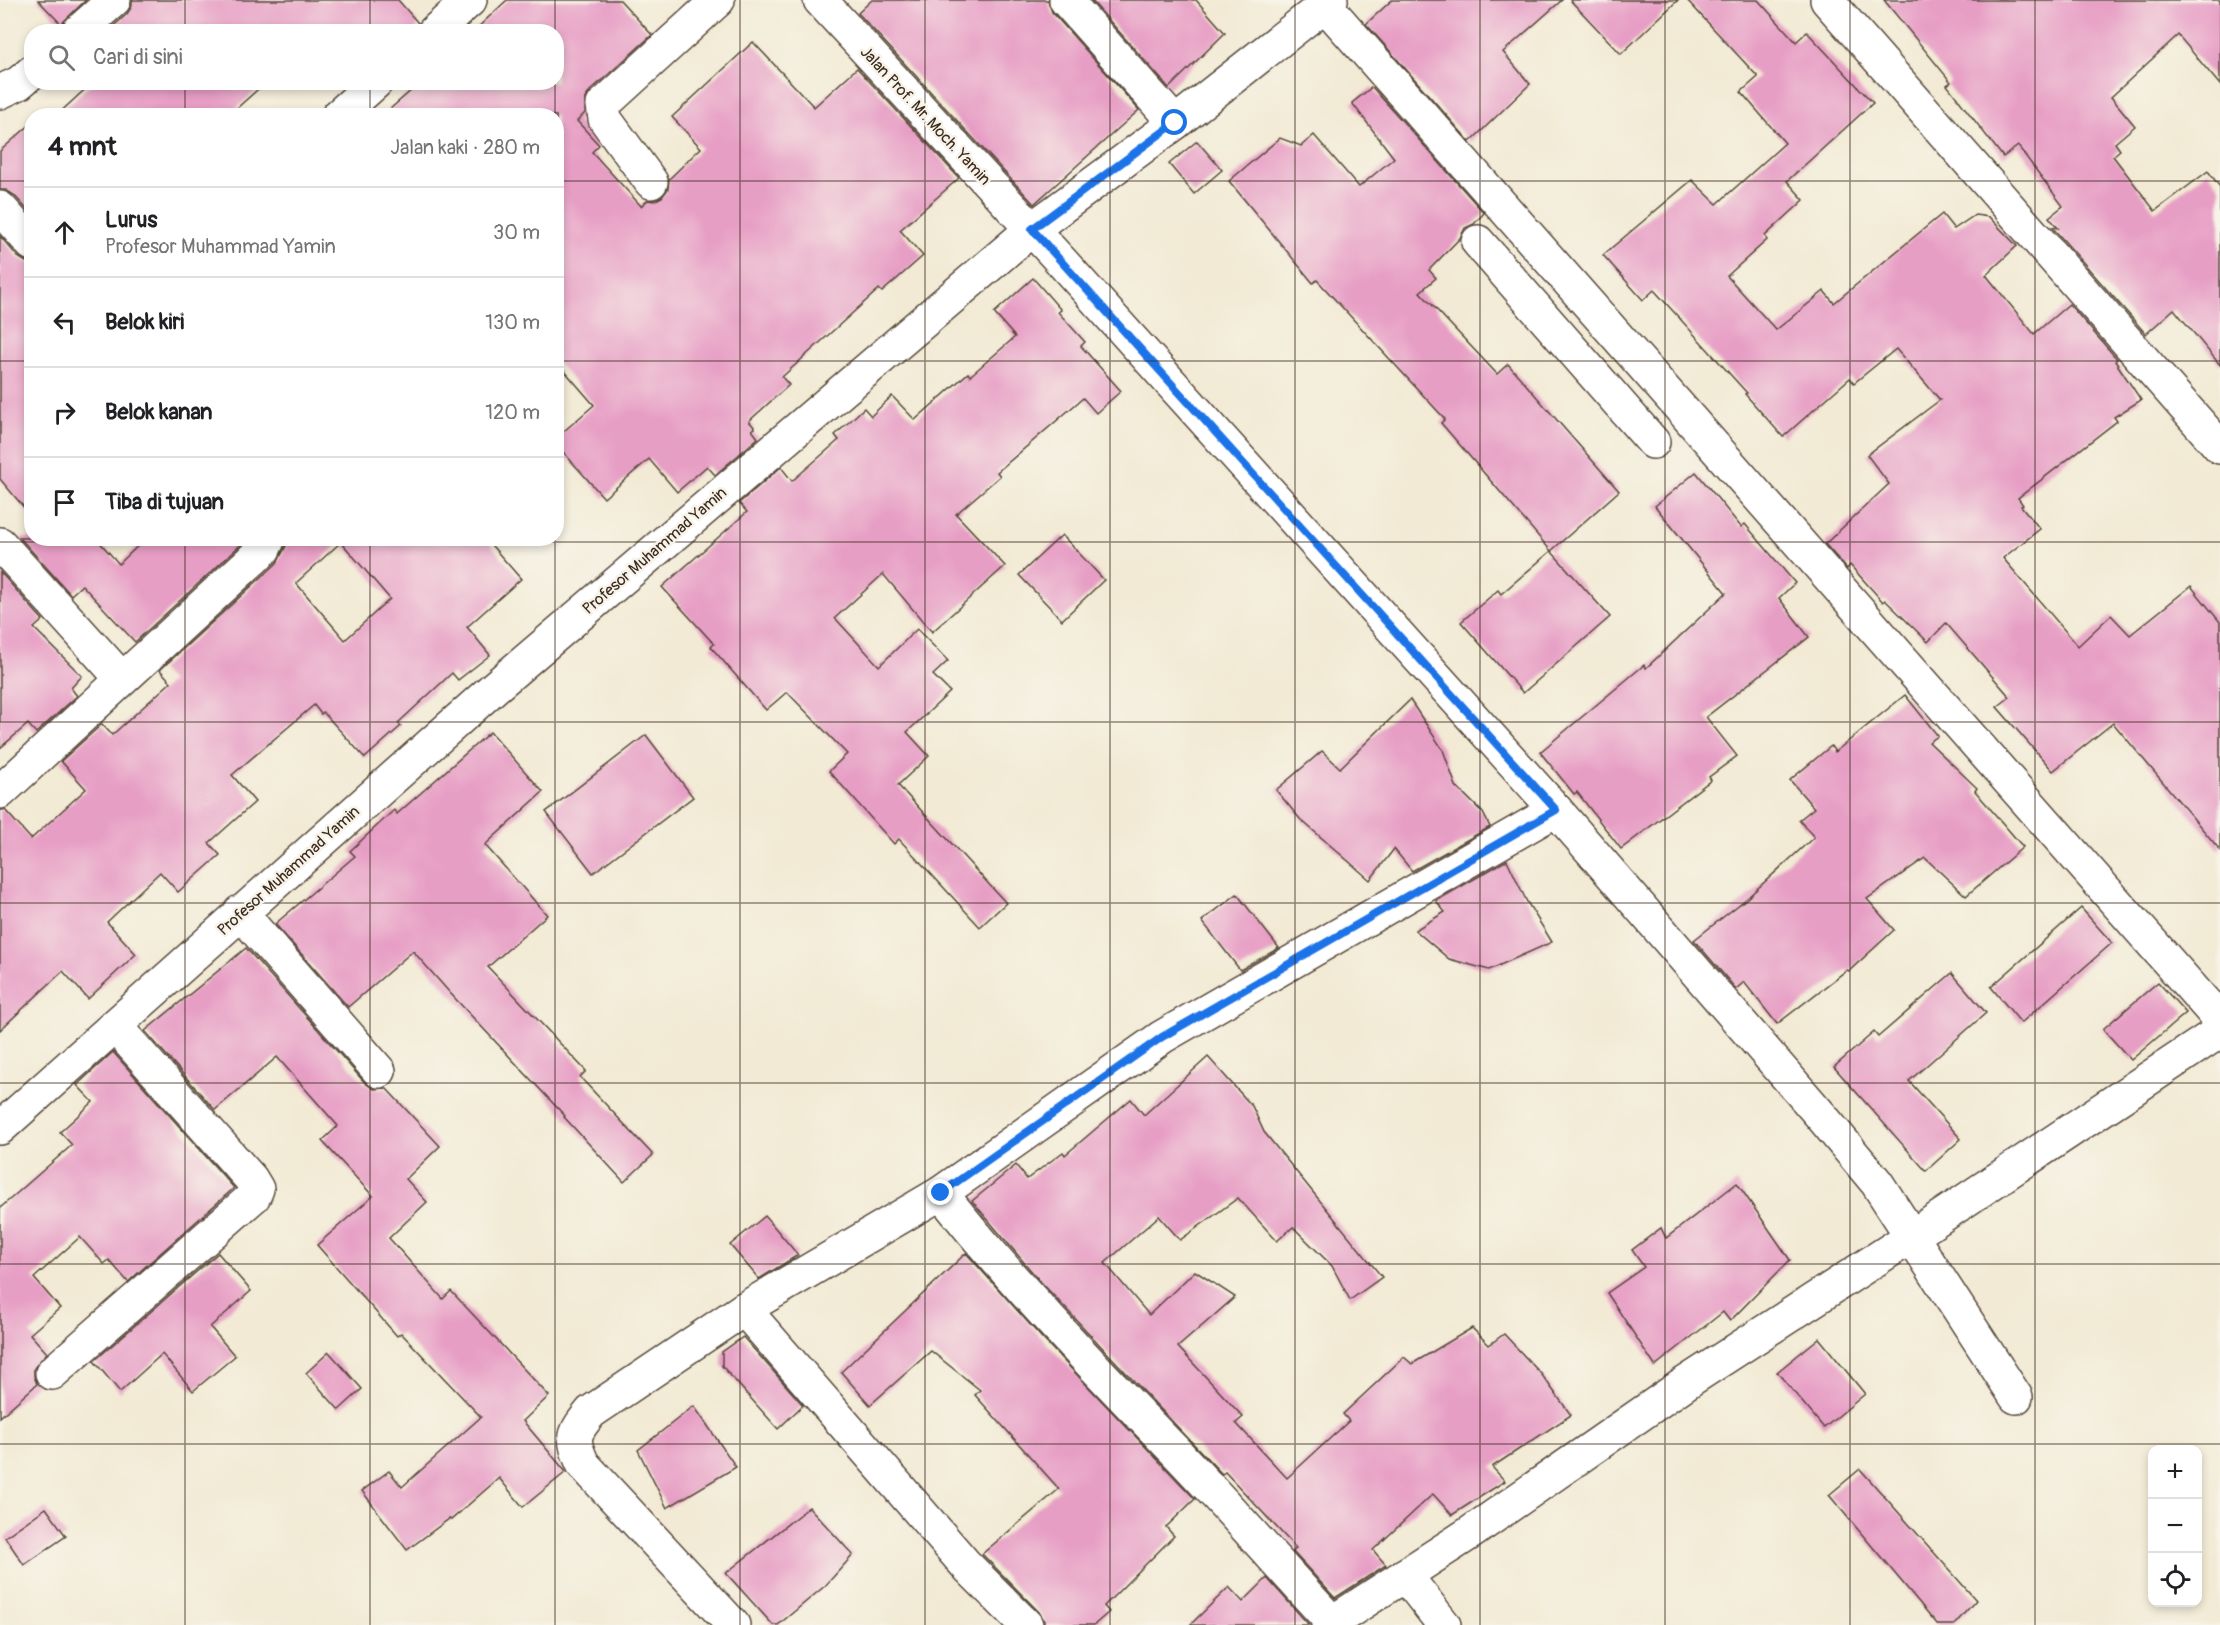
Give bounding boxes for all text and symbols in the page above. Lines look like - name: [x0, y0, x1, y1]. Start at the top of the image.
- search box: [24, 24, 564, 90]
- icon: search: [45, 41, 78, 74]
- street label: Jalan Prof. Mr. Moch. Yamin: [856, 42, 995, 189]
- text: Cari di sini: [93, 43, 183, 71]
- route start: [1161, 109, 1187, 135]
- text: 4 mnt: [48, 131, 117, 163]
- text: Jalan kaki · 280 m: [390, 135, 540, 160]
- text: Lurus: [105, 206, 157, 234]
- icon: ahead: [48, 216, 81, 249]
- text: 30 m: [493, 220, 540, 245]
- text: Profesor Muhammad Yamin: [105, 234, 336, 259]
- icon: left: [48, 306, 81, 339]
- text: Belok kiri: [105, 308, 184, 336]
- text: 130 m: [485, 310, 540, 335]
- icon: right: [48, 396, 81, 429]
- text: Belok kanan: [105, 398, 213, 426]
- text: 120 m: [485, 400, 540, 425]
- street label: Profesor Muhammad Yamin: [578, 483, 731, 619]
- icon: arrive: [48, 486, 81, 519]
- text: Tiba di tujuan: [105, 488, 224, 516]
- street label: Profesor Muhammad Yamin: [213, 802, 364, 940]
- route end: [927, 1179, 953, 1205]
- map controls: [2148, 1445, 2202, 1607]
- button: +: [2148, 1445, 2202, 1499]
- button: −: [2148, 1499, 2202, 1553]
- button: locate: [2148, 1553, 2202, 1607]

